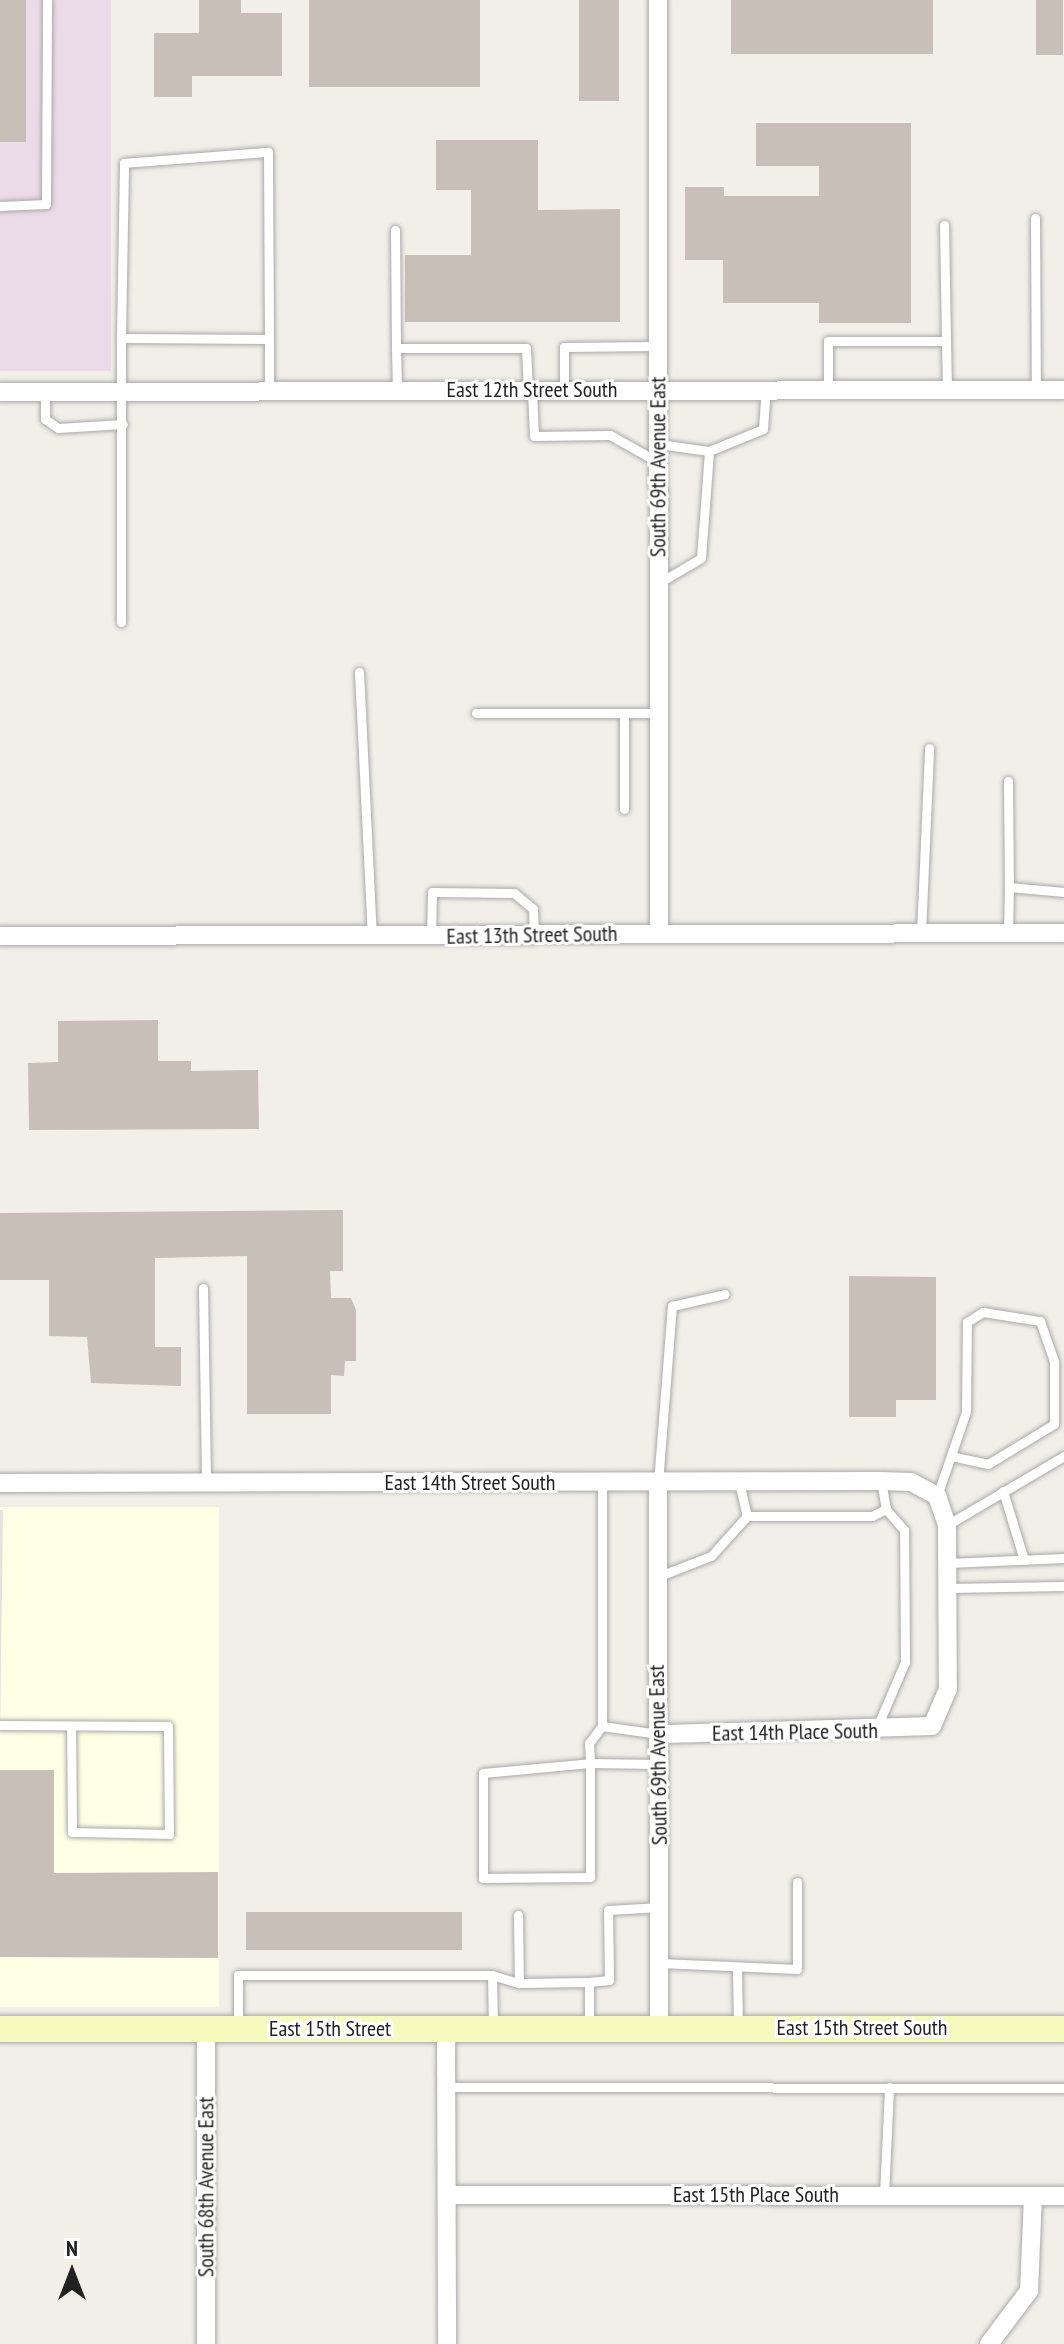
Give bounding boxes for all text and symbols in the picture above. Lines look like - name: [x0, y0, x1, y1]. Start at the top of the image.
- street label: South 69th Avenue East: [645, 376, 671, 558]
- street label: East 12th Street South: [447, 377, 617, 403]
- street label: East 13th Street South: [446, 920, 618, 950]
- street label: East 14th Street South: [385, 1470, 555, 1496]
- street label: South 69th Avenue East: [643, 1664, 673, 1846]
- street label: East 14th Place South: [712, 1717, 878, 1747]
- street label: East 15th Street South: [777, 2015, 947, 2041]
- street label: East 15th Street: [269, 2016, 391, 2042]
- street label: South 68th Avenue East: [193, 2096, 219, 2278]
- street label: East 15th Place South: [673, 2182, 839, 2208]
- north arrow: [32, 2232, 112, 2312]
- text: N: [66, 2234, 78, 2262]

